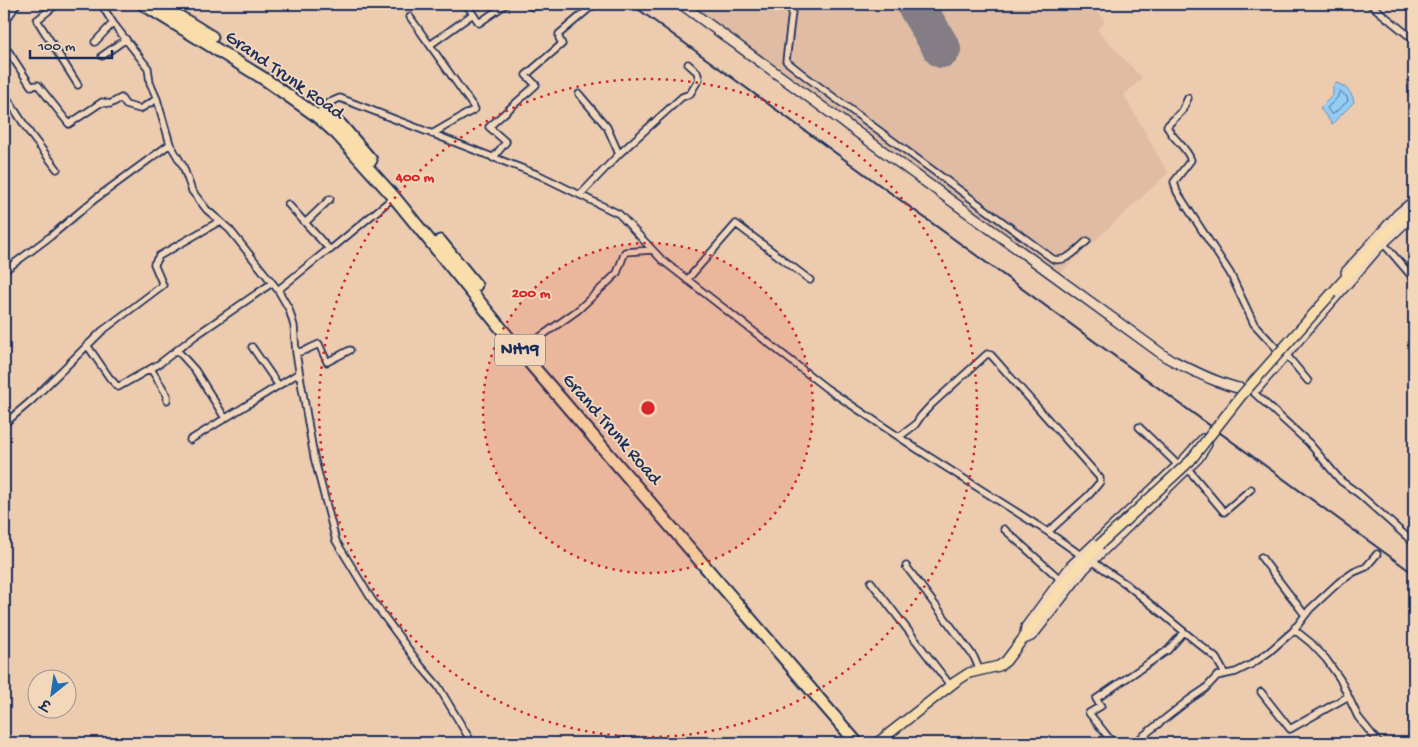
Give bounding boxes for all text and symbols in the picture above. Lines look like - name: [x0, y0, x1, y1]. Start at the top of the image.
- street label: Grand Trunk Road: [220, 26, 350, 127]
- scale bar: [30, 28, 112, 60]
- text: 100 m: [37, 38, 76, 56]
- text: 400 m: [395, 169, 435, 187]
- text: 200 m: [512, 285, 551, 303]
- road number: NH19: [495, 334, 545, 366]
- street label: Grand Trunk Road: [556, 369, 667, 492]
- centre of rings: [639, 399, 657, 417]
- north arrow: [28, 670, 78, 720]
- text: उ: [37, 693, 57, 714]

